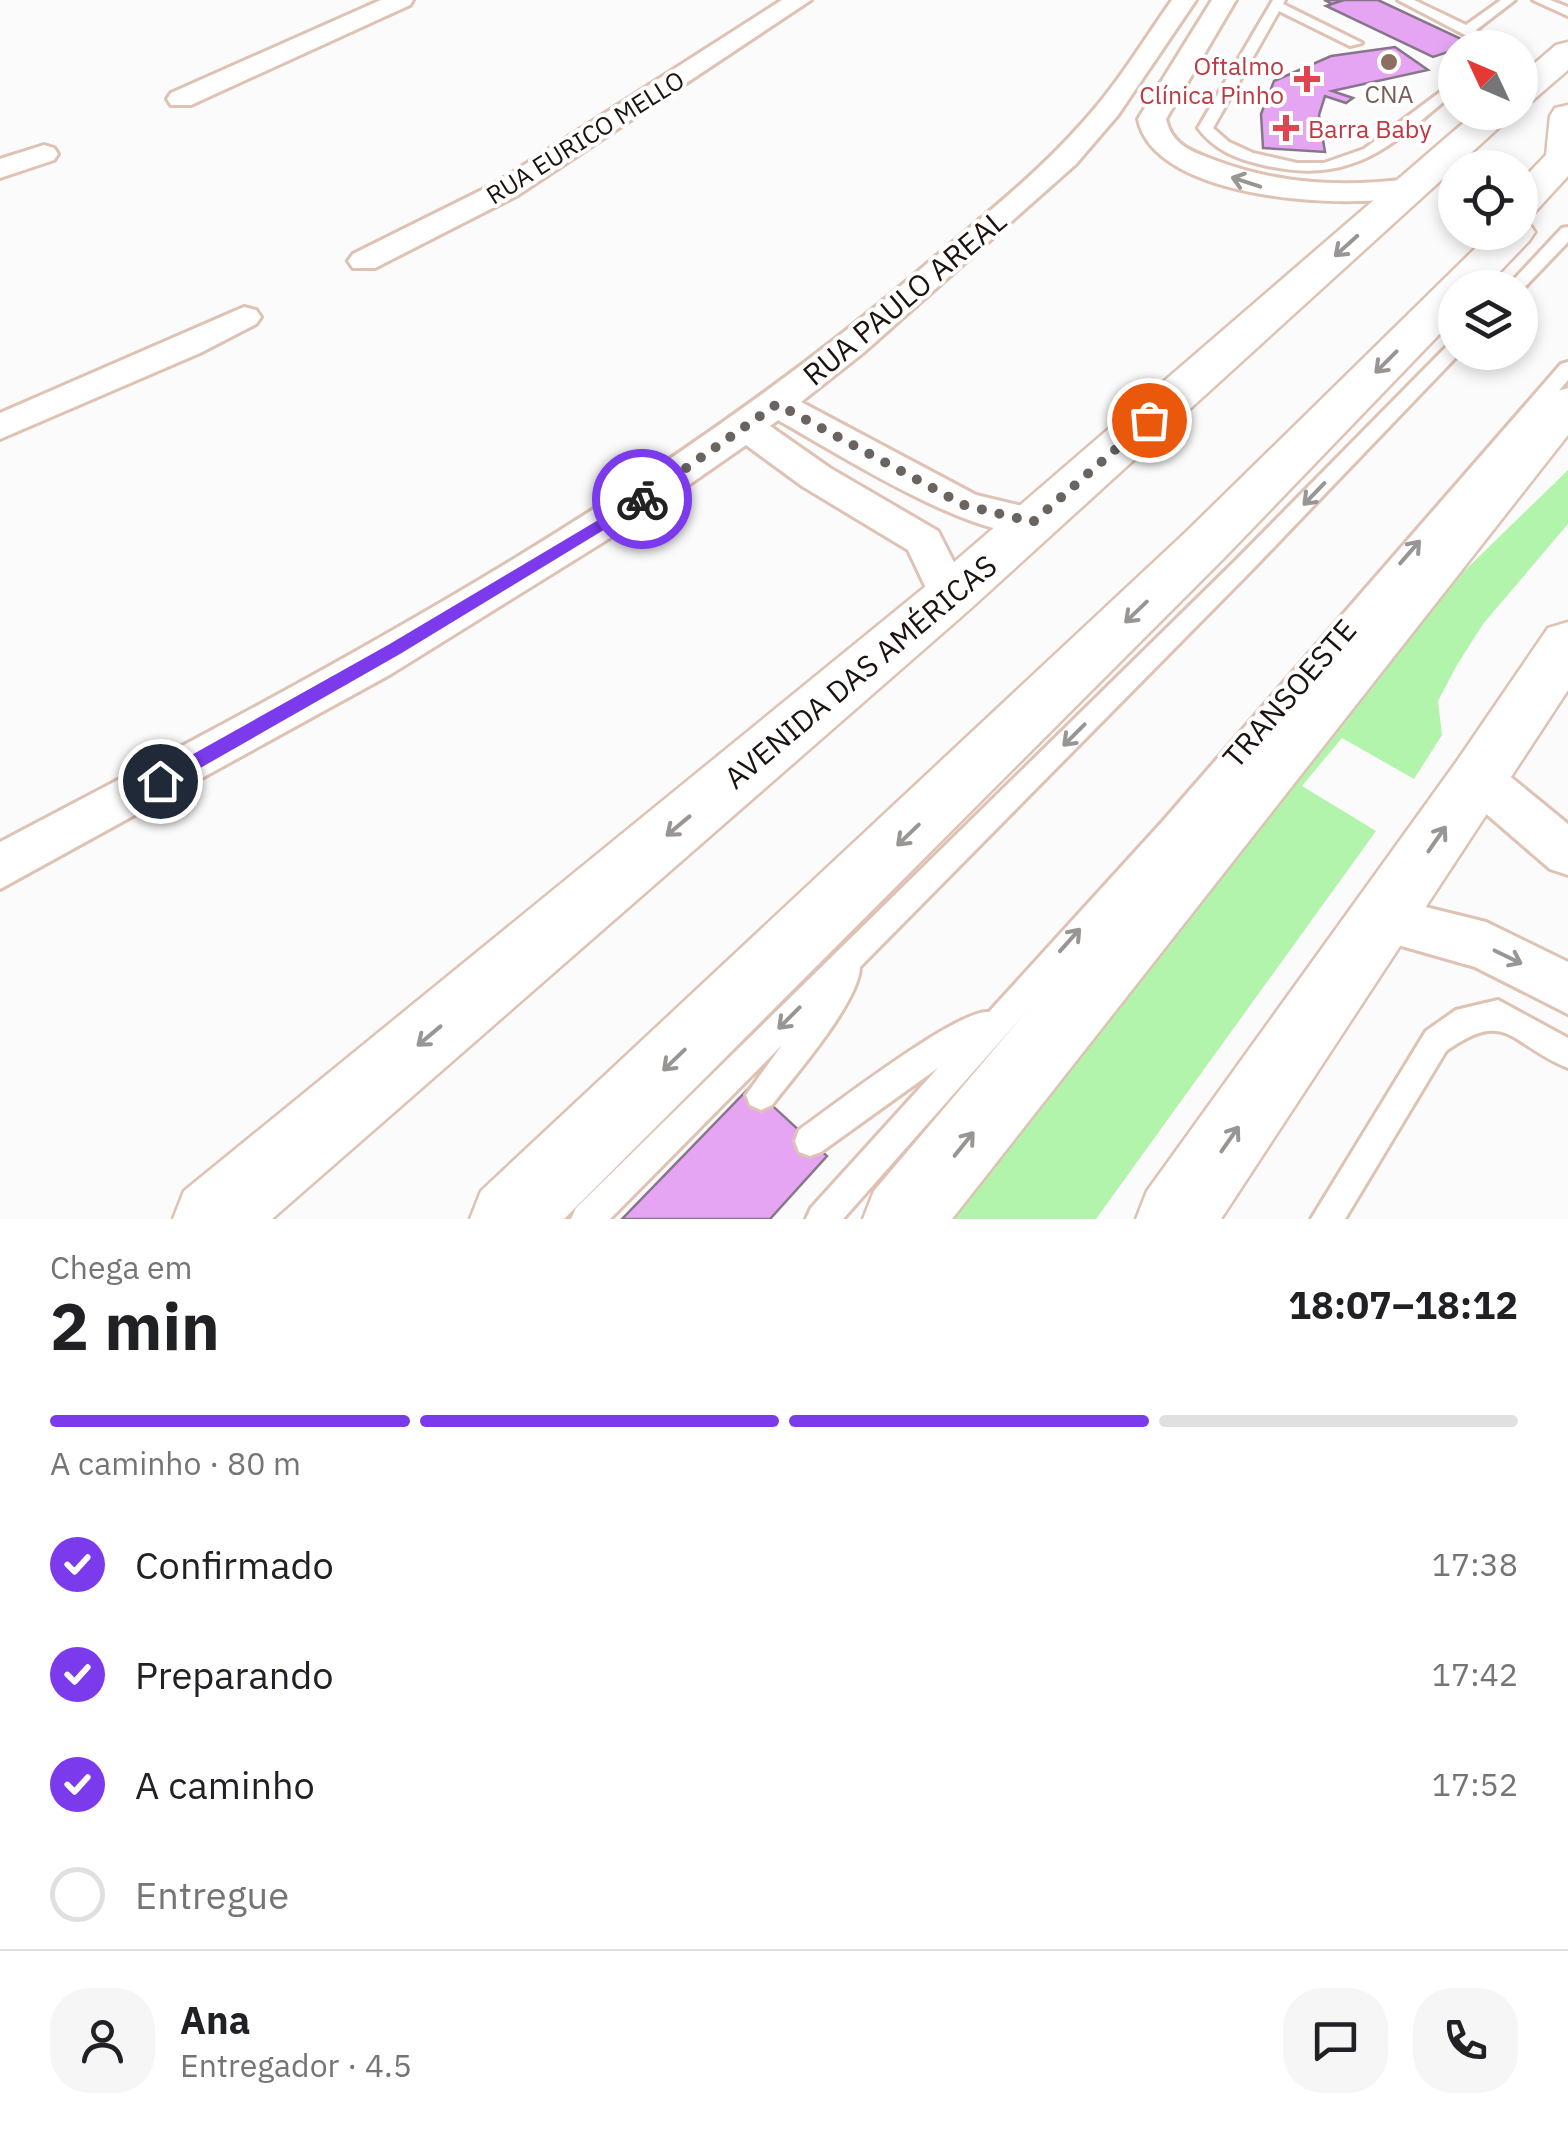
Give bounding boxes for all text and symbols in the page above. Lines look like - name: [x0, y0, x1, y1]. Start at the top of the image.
- north arrow: [1438, 30, 1538, 130]
- map controls: [1438, 30, 1538, 370]
- place label: Oftalmo Clínica Pinho: [1139, 49, 1284, 111]
- marker: CNA: [1378, 51, 1400, 73]
- street label: RUA EURICO MELLO: [480, 63, 690, 211]
- marker: Oftalmo Clínica Pinho: [1294, 66, 1320, 92]
- place label: CNA: [1364, 77, 1414, 110]
- place label: Barra Baby: [1308, 112, 1432, 145]
- marker: Barra Baby: [1273, 115, 1299, 141]
- button: locate: [1438, 150, 1538, 250]
- one-way arrow: [1230, 171, 1262, 189]
- street label: RUA PAULO AREAL: [794, 201, 1014, 393]
- one-way arrow: [1334, 234, 1359, 257]
- button: layers: [1438, 270, 1538, 370]
- one-way arrow: [1375, 350, 1399, 374]
- pin: [1107, 378, 1192, 463]
- icon: bag: [1122, 393, 1177, 448]
- courier: [592, 449, 692, 549]
- icon: bike: [615, 472, 670, 527]
- one-way arrow: [1302, 481, 1326, 505]
- one-way arrow: [1399, 540, 1422, 565]
- street label: AVENIDA DAS AMÉRICAS: [716, 545, 1004, 797]
- one-way arrow: [1125, 600, 1149, 624]
- street label: TRANSOESTE: [1214, 611, 1364, 775]
- one-way arrow: [1062, 723, 1086, 747]
- pin: [118, 739, 203, 824]
- icon: home: [133, 754, 188, 809]
- one-way arrow: [665, 815, 691, 837]
- one-way arrow: [896, 822, 920, 846]
- one-way arrow: [1426, 826, 1447, 853]
- one-way arrow: [1058, 928, 1081, 953]
- one-way arrow: [1492, 948, 1522, 967]
- one-way arrow: [777, 1006, 801, 1030]
- one-way arrow: [417, 1024, 443, 1046]
- one-way arrow: [662, 1048, 686, 1072]
- one-way arrow: [1219, 1125, 1240, 1153]
- one-way arrow: [952, 1131, 974, 1157]
- text: Chega em: [50, 1246, 193, 1288]
- text: 18:07–18:12: [1288, 1280, 1518, 1329]
- text: 2 min: [50, 1283, 220, 1368]
- text: A caminho · 80 m: [50, 1442, 301, 1484]
- icon: check: [50, 1537, 105, 1592]
- text: Confirmado: [135, 1540, 334, 1589]
- text: 17:38: [1432, 1543, 1518, 1585]
- icon: check: [50, 1647, 105, 1702]
- text: Preparando: [135, 1650, 334, 1699]
- text: 17:42: [1432, 1653, 1518, 1695]
- icon: check: [50, 1757, 105, 1812]
- text: A caminho: [135, 1760, 315, 1809]
- text: 17:52: [1432, 1763, 1518, 1805]
- text: Entregue: [135, 1870, 289, 1919]
- button: person: [50, 1988, 155, 2093]
- button: chat: [1283, 1988, 1388, 2093]
- button: phone: [1413, 1988, 1518, 2093]
- text: Ana: [180, 1995, 250, 2044]
- text: Entregador · 4.5: [180, 2044, 412, 2086]

